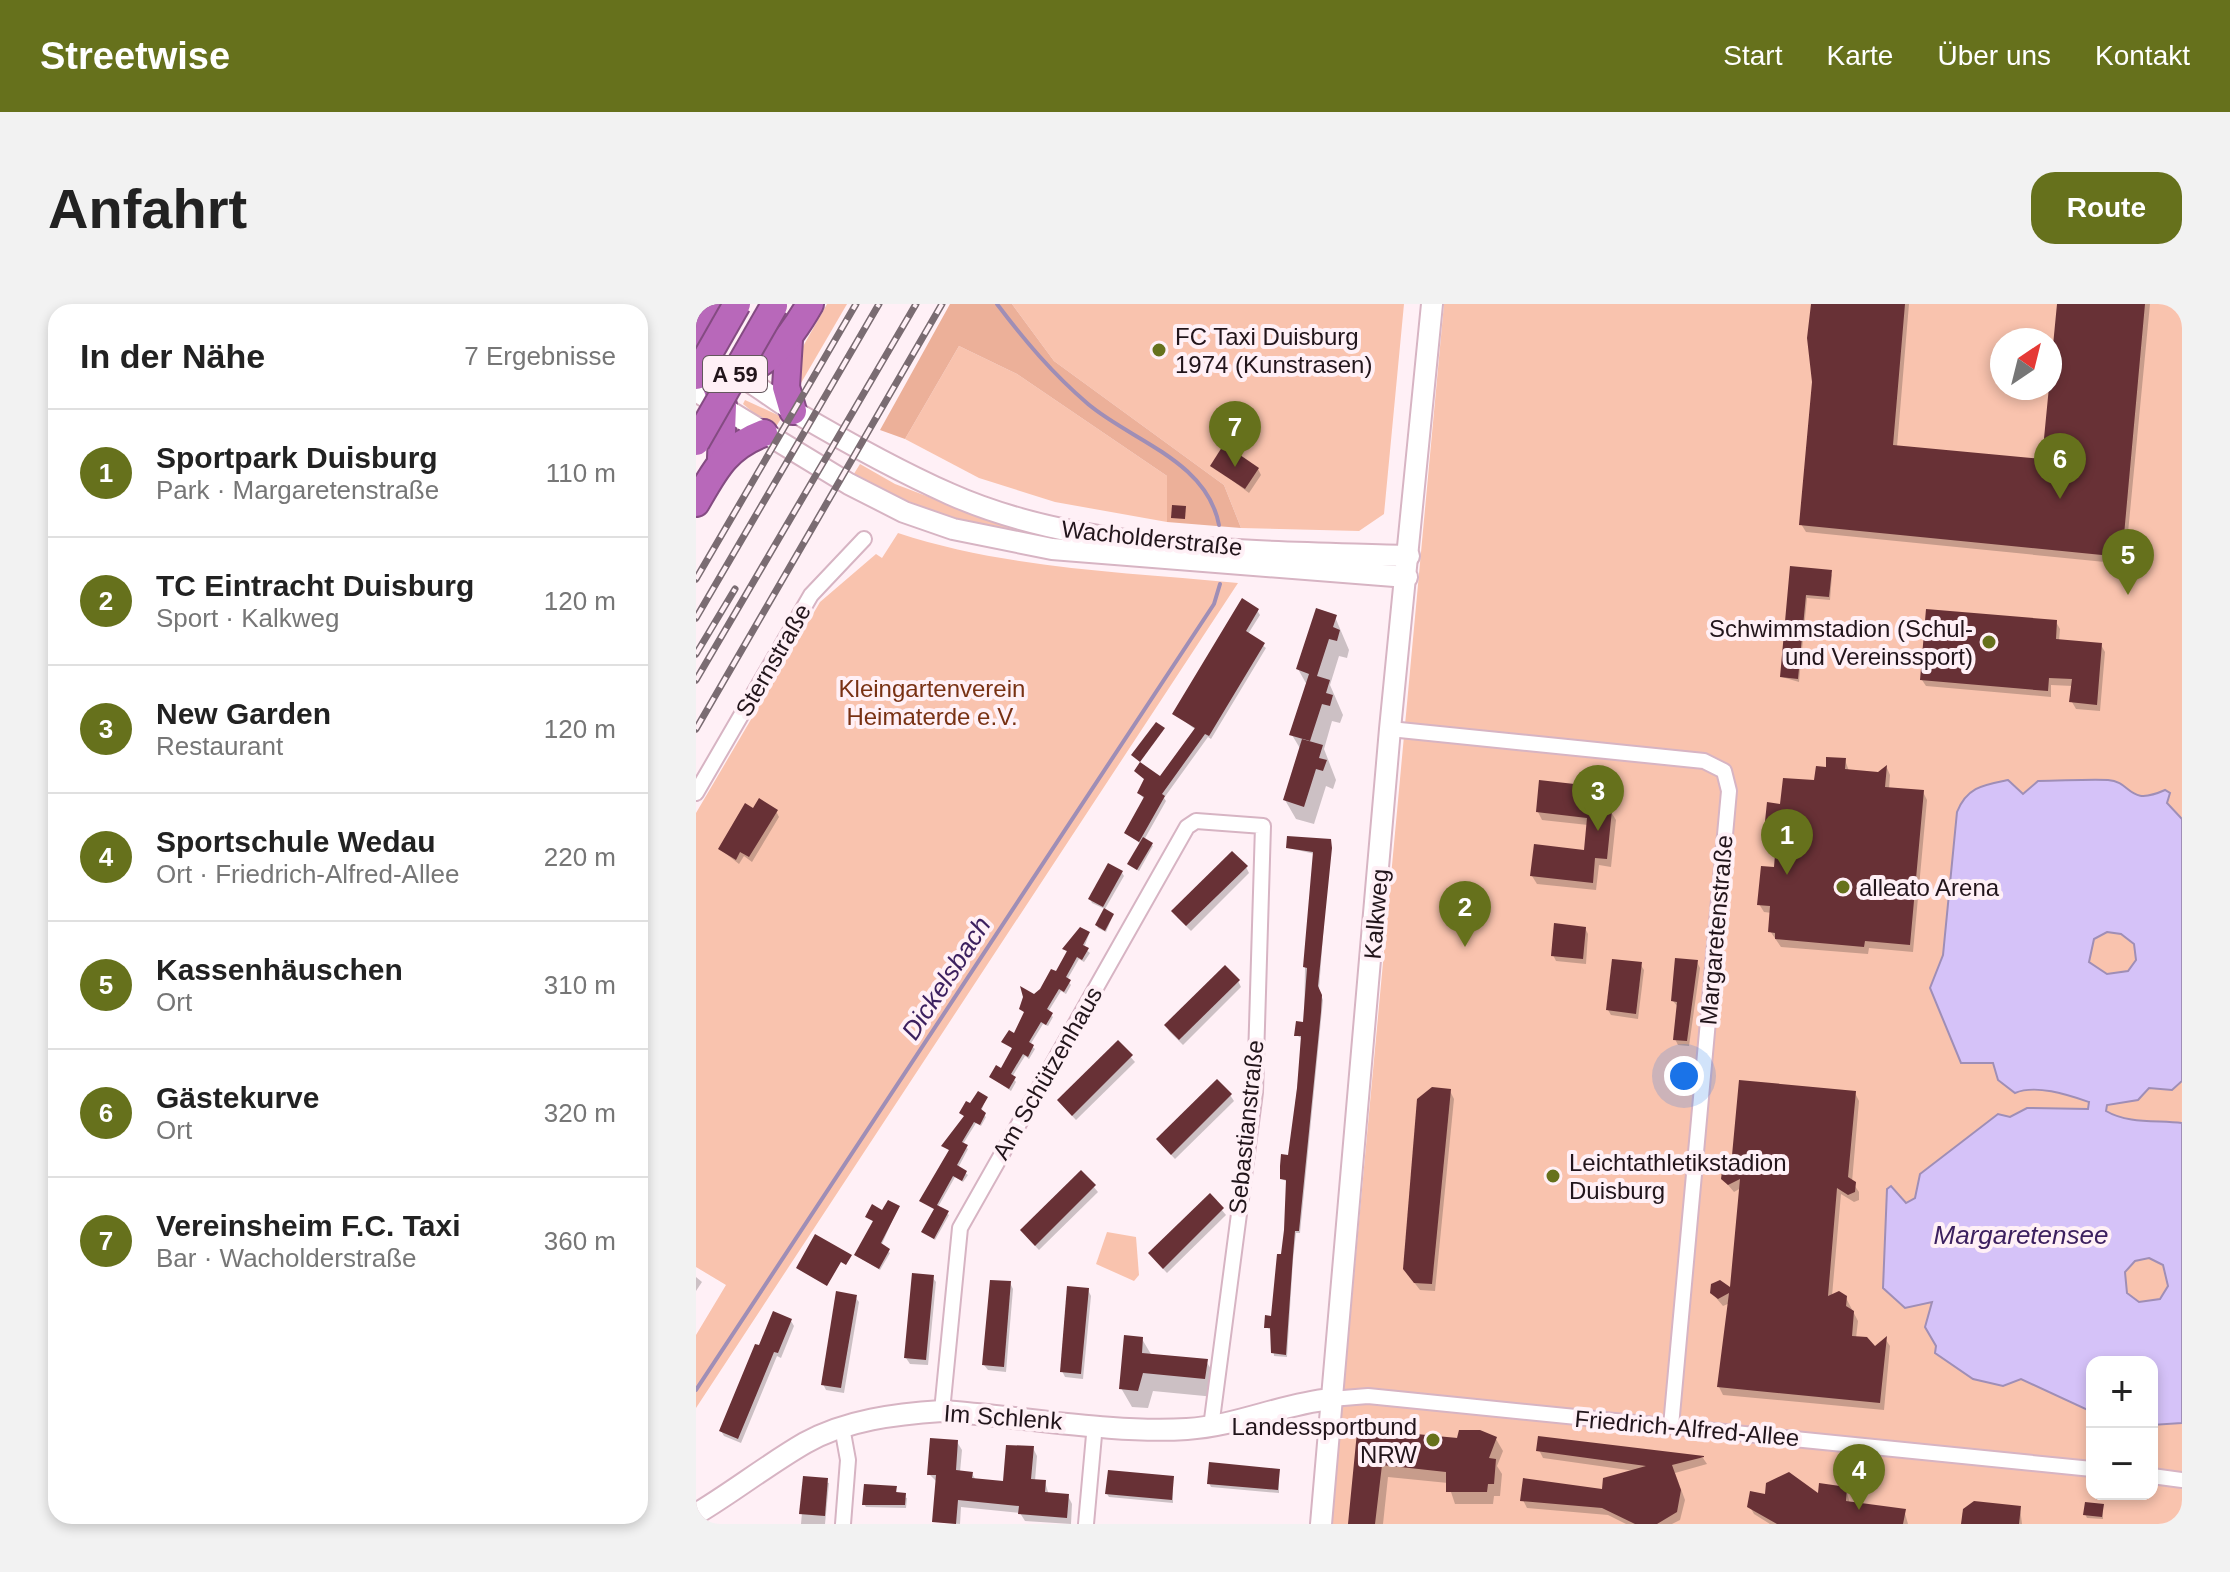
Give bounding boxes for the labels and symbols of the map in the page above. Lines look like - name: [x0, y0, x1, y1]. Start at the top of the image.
- place label: FC Taxi Duisburg 1974 (Kunstrasen): [1175, 323, 1372, 378]
- north arrow: [1990, 328, 2062, 400]
- marker: FC Taxi Duisburg 1974 (Kunstrasen): [1150, 341, 1168, 359]
- road number: A 59: [703, 356, 767, 392]
- pin: 7: [1209, 401, 1261, 467]
- pin: 6: [2034, 433, 2086, 499]
- street label: Wacholderstraße: [1060, 515, 1244, 561]
- pin: 5: [2102, 529, 2154, 595]
- street label: Sternstraße: [730, 599, 816, 721]
- place label: Schwimmstadion (Schul- und Vereinssport): [1709, 615, 1973, 670]
- marker: Schwimmstadion (Schul- und Vereinssport): [1980, 633, 1998, 651]
- park label: Kleingartenverein Heimaterde e.V.: [839, 675, 1025, 730]
- pin: 3: [1572, 765, 1624, 831]
- pin: 1: [1761, 809, 1813, 875]
- street label: Margaretenstraße: [1694, 834, 1738, 1026]
- street label: Kalkweg: [1359, 868, 1393, 960]
- place label: alleato Arena: [1859, 874, 2000, 901]
- marker: alleato Arena: [1834, 878, 1852, 896]
- pin: 2: [1439, 881, 1491, 947]
- water label: Dickelsbach: [895, 911, 997, 1045]
- street label: Am Schützenhaus: [987, 982, 1107, 1164]
- street label: Sebastianstraße: [1223, 1039, 1269, 1215]
- your location: [1664, 1056, 1704, 1096]
- place label: Leichtathletikstadion Duisburg: [1569, 1149, 1786, 1204]
- marker: Leichtathletikstadion Duisburg: [1544, 1167, 1562, 1185]
- water label: Margaretensee: [1934, 1220, 2108, 1250]
- street label: Im Schlenk: [943, 1399, 1064, 1435]
- street label: Friedrich-Alfred-Allee: [1574, 1405, 1800, 1451]
- place label: Landessportbund NRW: [1232, 1413, 1417, 1468]
- marker: Landessportbund NRW: [1424, 1431, 1442, 1449]
- pin: 4: [1833, 1444, 1885, 1510]

